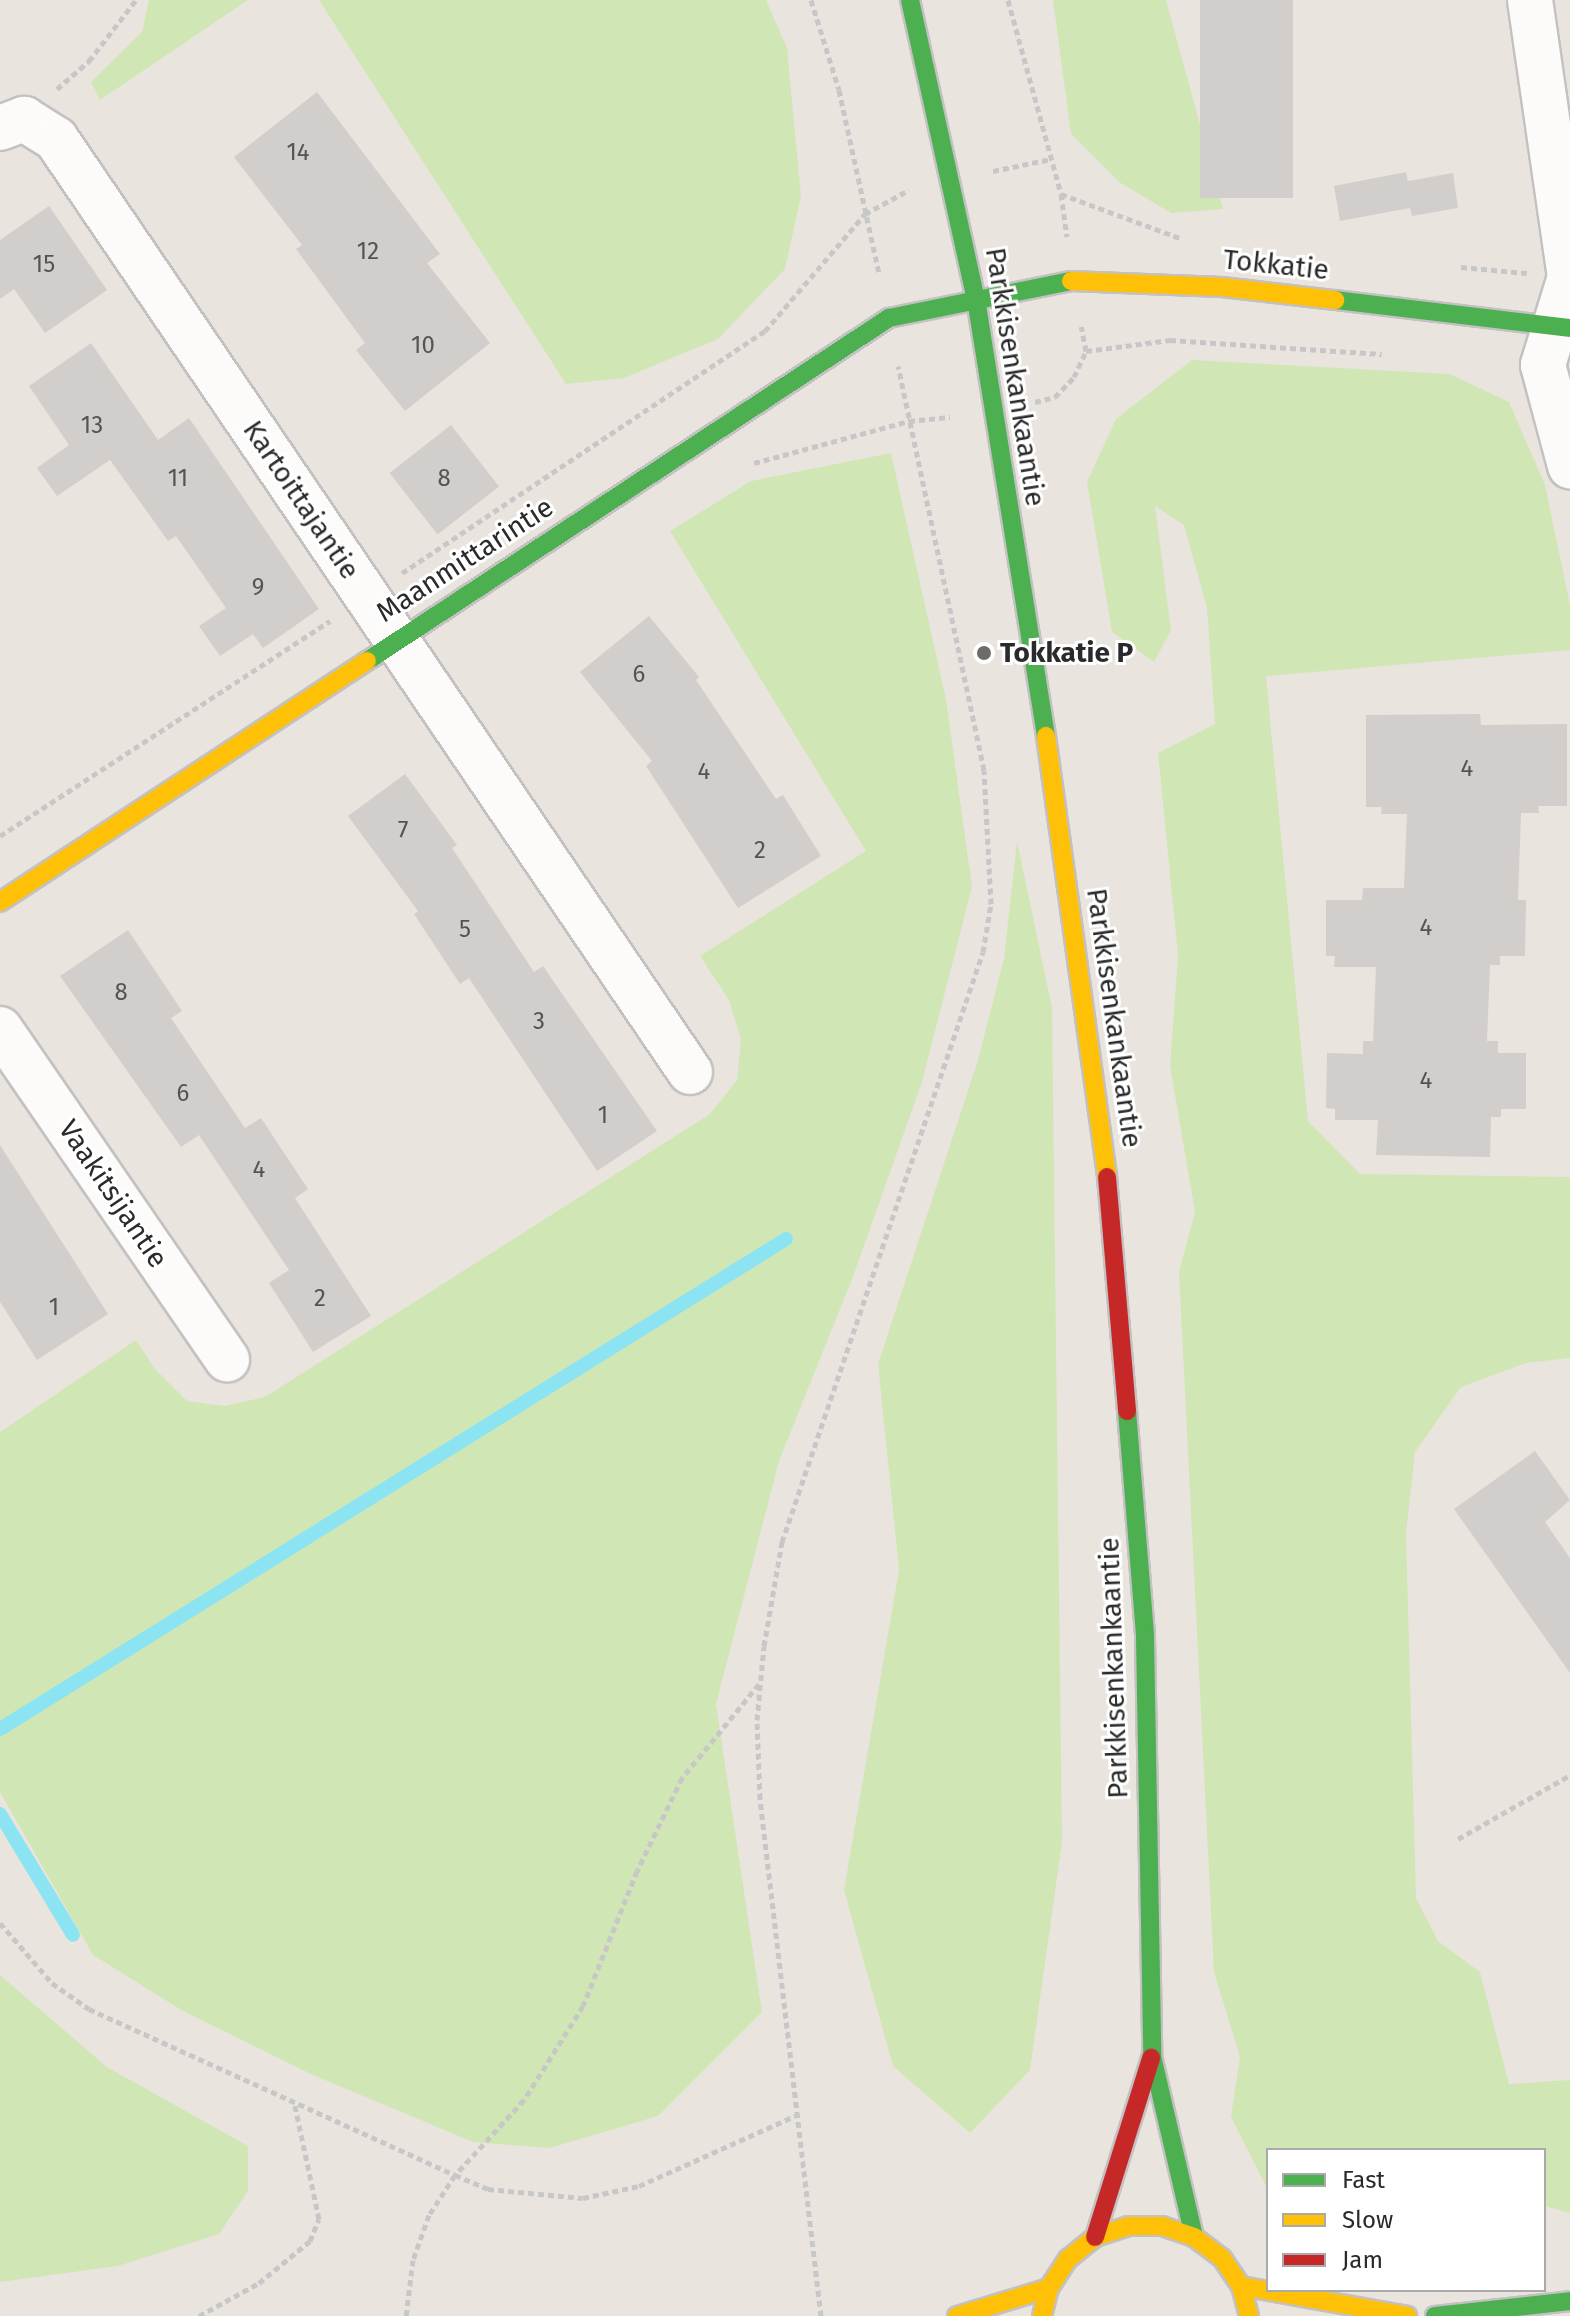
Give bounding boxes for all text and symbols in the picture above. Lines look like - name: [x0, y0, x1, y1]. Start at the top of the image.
- house number: 14: [286, 139, 310, 167]
- house number: 12: [357, 238, 379, 266]
- street label: Tokkatie: [1222, 243, 1330, 287]
- street label: Parkkisenkankaantie: [978, 245, 1052, 509]
- house number: 15: [33, 251, 55, 279]
- house number: 10: [411, 332, 435, 360]
- house number: 13: [81, 412, 103, 440]
- street label: Kartoittajantie: [236, 414, 366, 586]
- house number: 11: [168, 465, 188, 493]
- house number: 8: [437, 465, 451, 493]
- street label: Maanmittarintie: [370, 490, 560, 630]
- house number: 9: [252, 574, 264, 602]
- place label: Tokkatie P: [1000, 636, 1133, 670]
- marker: Tokkatie P: [975, 644, 993, 662]
- house number: 6: [633, 661, 645, 689]
- house number: 4: [1461, 755, 1473, 783]
- house number: 4: [698, 758, 710, 786]
- house number: 7: [398, 817, 408, 845]
- house number: 2: [754, 837, 766, 865]
- street label: Parkkisenkankaantie: [1079, 886, 1149, 1150]
- house number: 4: [1420, 914, 1432, 942]
- house number: 5: [459, 916, 471, 944]
- house number: 8: [114, 979, 128, 1007]
- house number: 3: [533, 1008, 545, 1036]
- house number: 4: [1420, 1067, 1432, 1095]
- house number: 6: [177, 1080, 189, 1108]
- house number: 1: [598, 1102, 608, 1130]
- street label: Vaakitsijantie: [51, 1114, 175, 1274]
- house number: 4: [253, 1156, 265, 1184]
- house number: 2: [314, 1285, 326, 1313]
- house number: 1: [49, 1294, 59, 1322]
- street label: Parkkisenkankaantie: [1093, 1537, 1135, 1799]
- legend: [1266, 2148, 1546, 2292]
- text: Fast: [1342, 2166, 1385, 2194]
- text: Slow: [1342, 2206, 1393, 2234]
- text: Jam: [1342, 2246, 1383, 2274]

